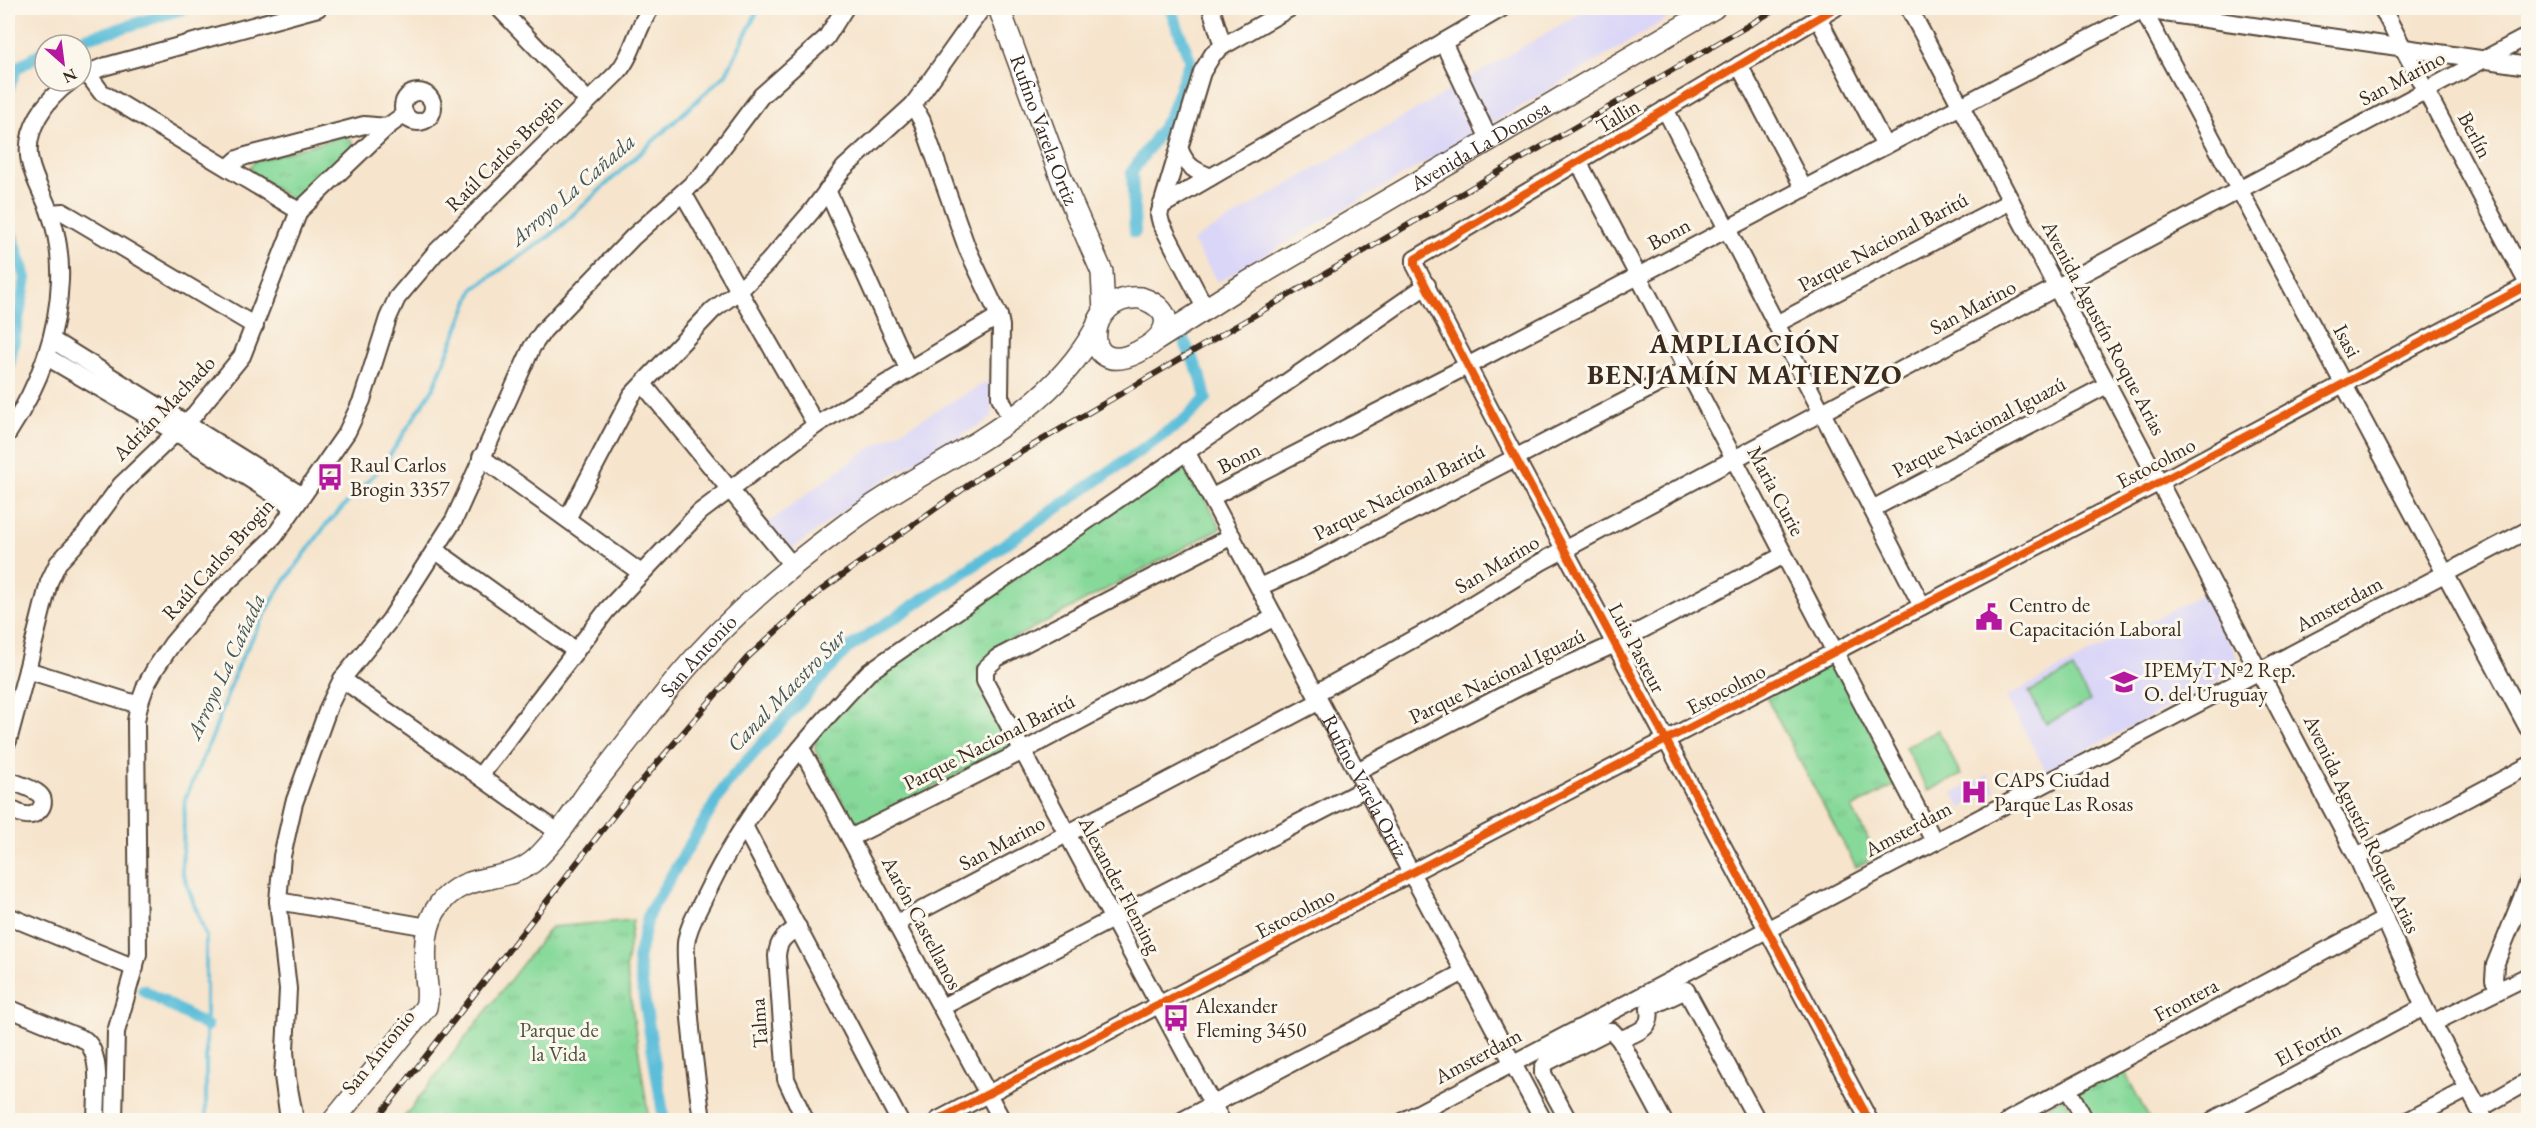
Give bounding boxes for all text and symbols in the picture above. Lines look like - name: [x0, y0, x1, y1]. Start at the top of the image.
- north arrow: [33, 33, 93, 93]
- street label: San Marino: [2354, 44, 2450, 112]
- street label: Rufino Varela Ortiz: [1004, 51, 1085, 209]
- text: N: [59, 63, 80, 88]
- street label: Raúl Carlos Brogin: [439, 88, 568, 217]
- street label: Tallin: [1591, 92, 1645, 139]
- street label: Avenida La Donosa: [1405, 93, 1555, 197]
- street label: Berlín: [2452, 107, 2499, 163]
- water label: Arroyo La Cañada: [502, 127, 641, 253]
- street label: Parque Nacional Baritú: [1793, 185, 1972, 298]
- street label: Bonn: [1643, 211, 1695, 256]
- street label: Avenida Agustín Roque Arias: [2036, 215, 2173, 440]
- street label: San Marino: [1925, 273, 2021, 341]
- street label: Isasi: [2327, 319, 2367, 362]
- district label: AMPLIACIÓN BENJAMÍN MATIENZO: [1587, 326, 1903, 392]
- street label: Adrián Machado: [106, 349, 221, 467]
- street label: Parque Nacional Iguazú: [1887, 369, 2070, 484]
- street label: Estocolmo: [2112, 431, 2200, 495]
- street label: Bonn: [1213, 435, 1265, 480]
- street label: Parque Nacional Baritú: [1309, 437, 1489, 546]
- street label: Maria Curie: [1742, 441, 1811, 540]
- place label: Raul Carlos Brogin 3357: [350, 451, 451, 502]
- bus stop icon: Raul Carlos Brogin 3357: [315, 462, 345, 492]
- street label: Raúl Carlos Brogin: [156, 492, 280, 625]
- street label: San Marino: [1450, 528, 1544, 599]
- street label: Amsterdam: [2290, 569, 2387, 638]
- water label: Arroyo La Cañada: [178, 589, 272, 746]
- place label: Centro de Capacitación Laboral: [2009, 591, 2181, 642]
- street label: Luis Pasteur: [1603, 598, 1672, 697]
- public building icon: Centro de Capacitación Laboral: [1974, 602, 2004, 632]
- street label: San Antonio: [654, 608, 742, 702]
- street label: Parque Nacional Iguazú: [1404, 621, 1589, 730]
- water label: Canal Maestro Sur: [720, 622, 854, 758]
- place label: IPEMyT Nº2 Rep. O. del Uruguay: [2144, 656, 2296, 707]
- street label: Estocolmo: [1682, 657, 1770, 721]
- school or university icon: IPEMyT Nº2 Rep. O. del Uruguay: [2109, 667, 2139, 697]
- street label: Parque Nacional Baritú: [899, 687, 1079, 796]
- street label: Avenida Agustín Roque Arias: [2297, 709, 2427, 938]
- street label: Rufino Varela Ortiz: [1316, 710, 1415, 862]
- place label: CAPS Ciudad Parque Las Rosas: [1994, 766, 2134, 817]
- hospital icon: CAPS Ciudad Parque Las Rosas: [1959, 777, 1989, 807]
- street label: Amsterdam: [1859, 794, 1956, 863]
- street label: San Marino: [954, 809, 1050, 877]
- street label: Alexander Fleming: [1073, 811, 1168, 959]
- street label: Aarón Castellanos: [875, 851, 969, 994]
- street label: Estocolmo: [1251, 881, 1339, 945]
- street label: Frontera: [2149, 971, 2223, 1028]
- place label: Alexander Fleming 3450: [1195, 992, 1306, 1043]
- street label: Talma: [743, 997, 774, 1049]
- street label: San Antonio: [335, 1003, 420, 1100]
- bus stop icon: Alexander Fleming 3450: [1161, 1003, 1191, 1033]
- street label: El Fortín: [2270, 1015, 2346, 1072]
- park label: Parque de la Vida: [519, 1016, 599, 1067]
- street label: Amsterdam: [1429, 1021, 1526, 1090]

